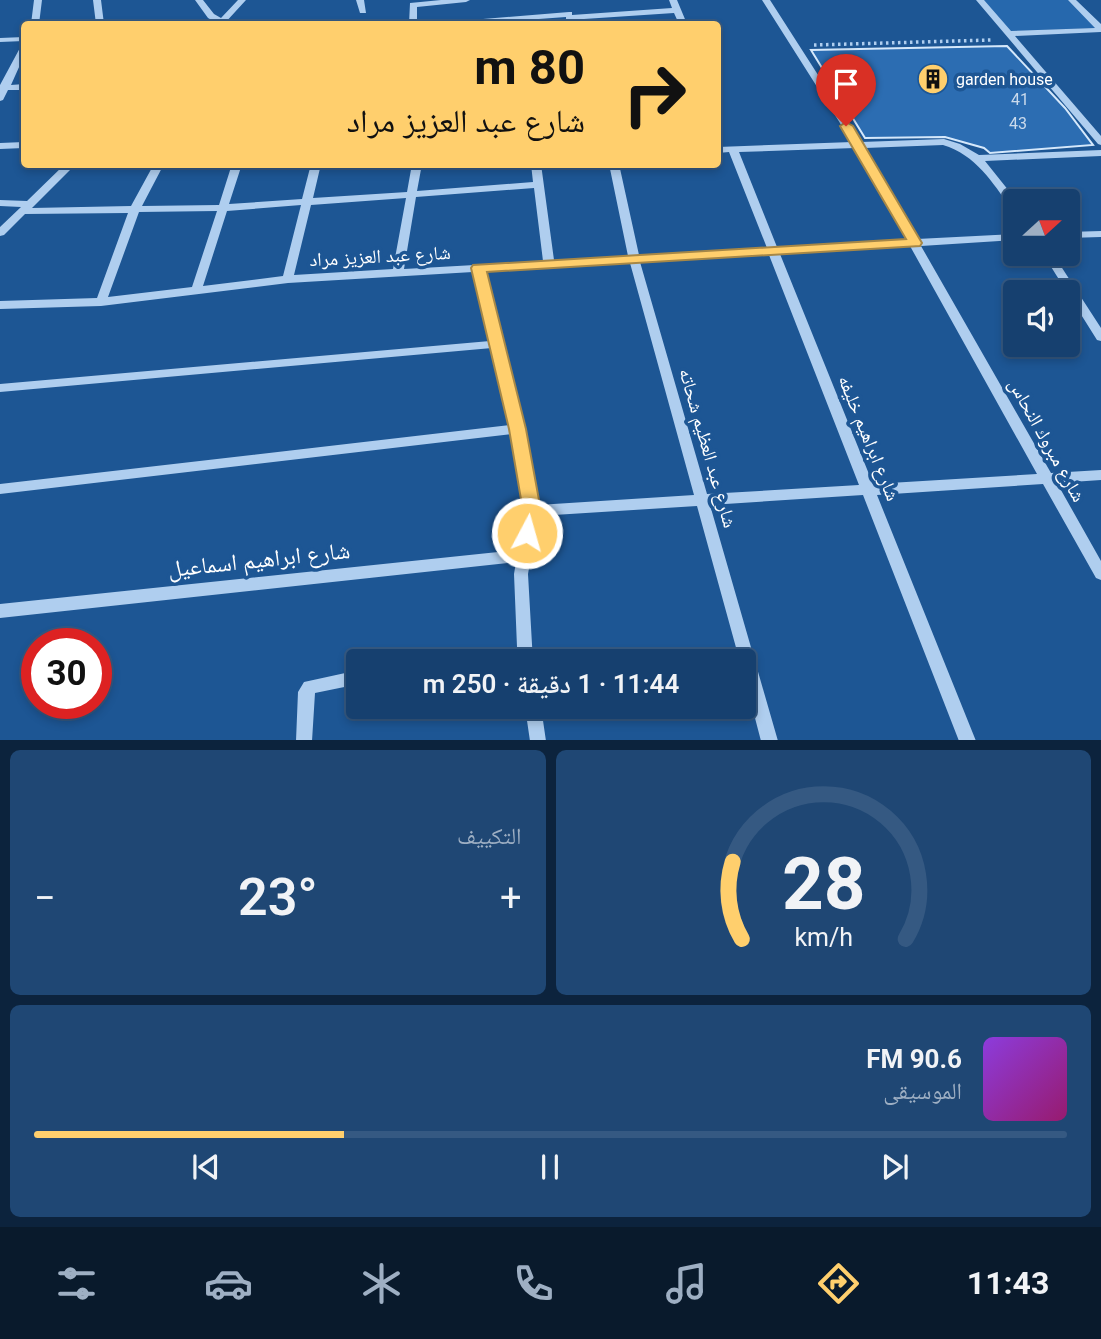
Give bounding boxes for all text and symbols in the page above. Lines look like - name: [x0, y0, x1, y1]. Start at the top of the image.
- text: 80 m: [474, 39, 585, 96]
- icon: right: [609, 49, 700, 140]
- pin: [816, 54, 876, 126]
- building icon: garden house: [916, 62, 950, 96]
- icon: arrive: [827, 65, 865, 103]
- place label: garden house: [956, 70, 1053, 89]
- house number: 41: [1011, 90, 1029, 109]
- text: شارع عبد العزيز مراد: [347, 102, 585, 140]
- house number: 43: [1009, 114, 1027, 133]
- north arrow: [1003, 189, 1080, 266]
- map controls: [1003, 189, 1080, 357]
- street label: شارع عبد العزيز مراد: [309, 241, 451, 271]
- button: sound: [1003, 280, 1080, 357]
- street label: شارع عبد العظيم شحاته: [673, 366, 742, 531]
- street label: شارع ابراهيم خليفه: [832, 372, 905, 505]
- street label: شارع مبروك النحاس: [1004, 374, 1090, 506]
- position arrow: [490, 496, 564, 570]
- street label: شارع ابراهيم اسماعيل: [166, 537, 352, 585]
- speed limit sign: 30: [21, 628, 112, 719]
- text: 11:44 · 1 دقيقة · 250 m: [423, 669, 679, 699]
- text: التكييف: [457, 823, 522, 850]
- text: 28: [781, 841, 865, 927]
- text: 23°: [238, 867, 318, 928]
- text: −: [34, 876, 56, 920]
- text: +: [500, 876, 521, 920]
- text: km/h: [794, 922, 853, 951]
- text: 90.6 FM: [866, 1044, 962, 1074]
- text: الموسيقى: [883, 1078, 962, 1105]
- icon: previous: [187, 1148, 225, 1186]
- icon: pause: [531, 1148, 569, 1186]
- icon: next: [876, 1148, 914, 1186]
- icon: filters: [52, 1259, 101, 1308]
- icon: car: [204, 1259, 253, 1308]
- icon: climate: [357, 1259, 406, 1308]
- icon: phone: [509, 1259, 558, 1308]
- icon: music: [662, 1259, 711, 1308]
- icon: directions: [814, 1259, 863, 1308]
- text: 11:43: [967, 1264, 1049, 1302]

